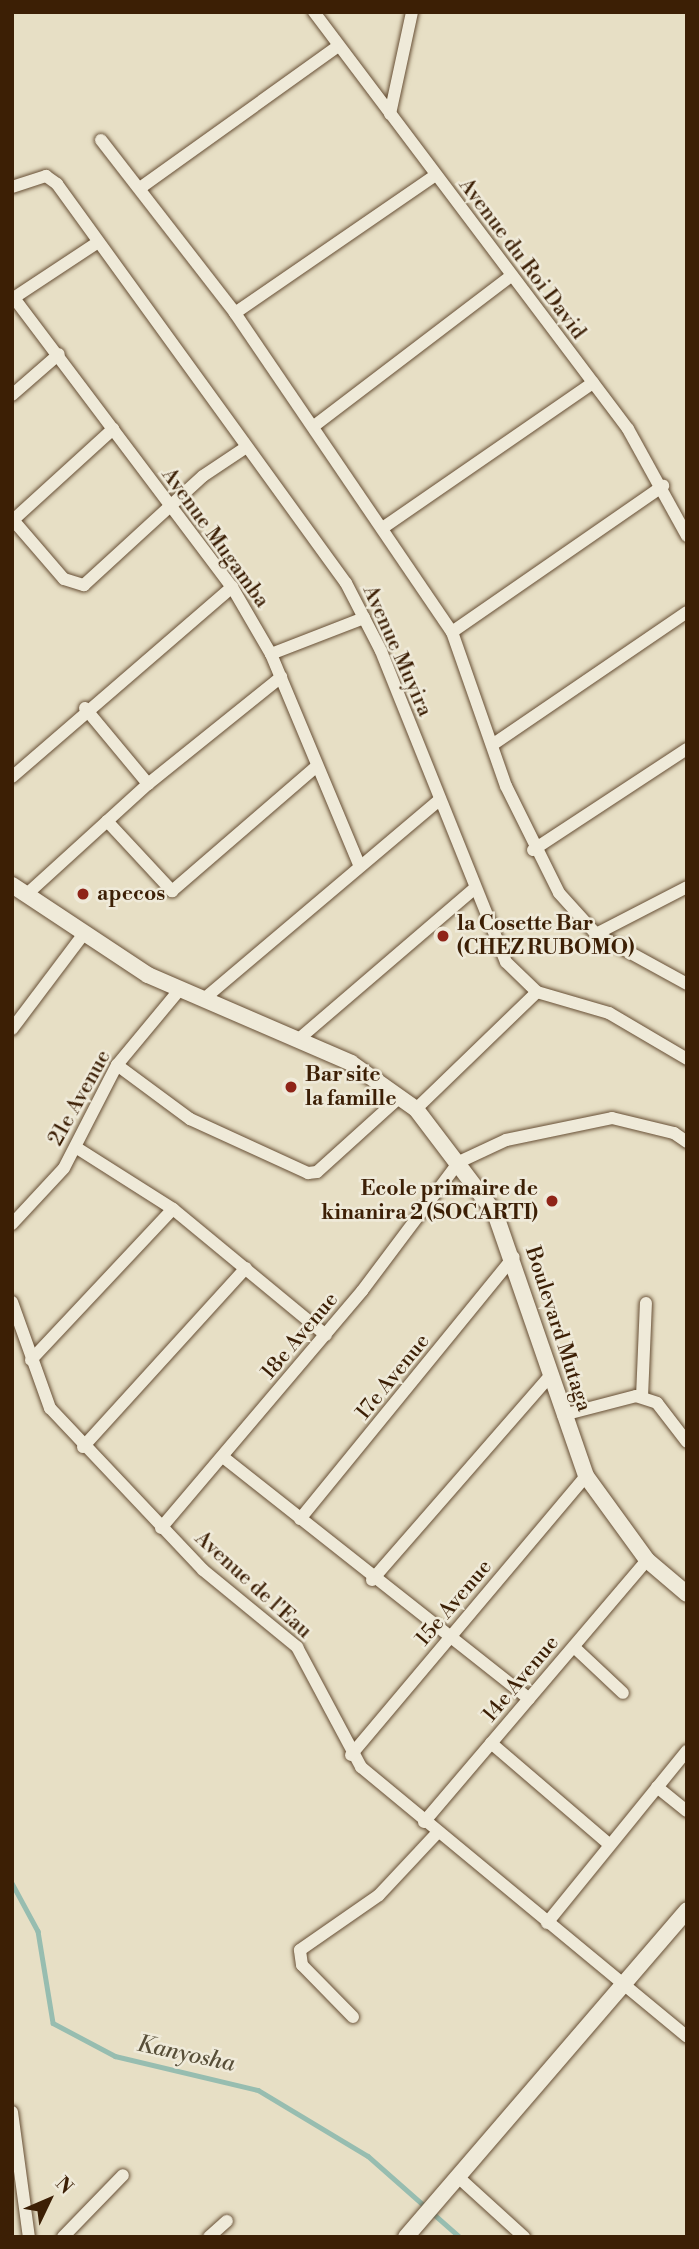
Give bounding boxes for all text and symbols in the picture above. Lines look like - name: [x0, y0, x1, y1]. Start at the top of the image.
- street label: Avenue du Roi David: [453, 173, 591, 345]
- street label: Avenue Mugamba: [156, 463, 274, 613]
- street label: Avenue Muyira: [357, 582, 437, 720]
- place label: apecos: [97, 881, 165, 907]
- marker: apecos: [75, 886, 91, 902]
- place label: la Cosette Bar (CHEZ RUBOMO): [457, 911, 635, 961]
- marker: la Cosette Bar (CHEZ RUBOMO): [435, 928, 451, 944]
- street label: 21e Avenue: [43, 1046, 117, 1150]
- place label: Bar site la famille: [305, 1062, 396, 1112]
- marker: Bar site la famille: [283, 1079, 299, 1095]
- place label: Ecole primaire de kinanira 2 (SOCARTI): [321, 1176, 538, 1226]
- marker: Ecole primaire de kinanira 2 (SOCARTI): [544, 1193, 560, 1209]
- street label: Boulevard Mutaga: [519, 1243, 597, 1415]
- street label: 18e Avenue: [256, 1287, 344, 1385]
- street label: 17e Avenue: [351, 1329, 435, 1425]
- street label: Avenue de l'Eau: [189, 1526, 317, 1644]
- street label: 15e Avenue: [411, 1555, 497, 1651]
- street label: 14e Avenue: [478, 1631, 564, 1727]
- water label: Kanyosha: [134, 2030, 238, 2078]
- north arrow: [14, 2165, 84, 2235]
- text: N: [50, 2172, 78, 2199]

